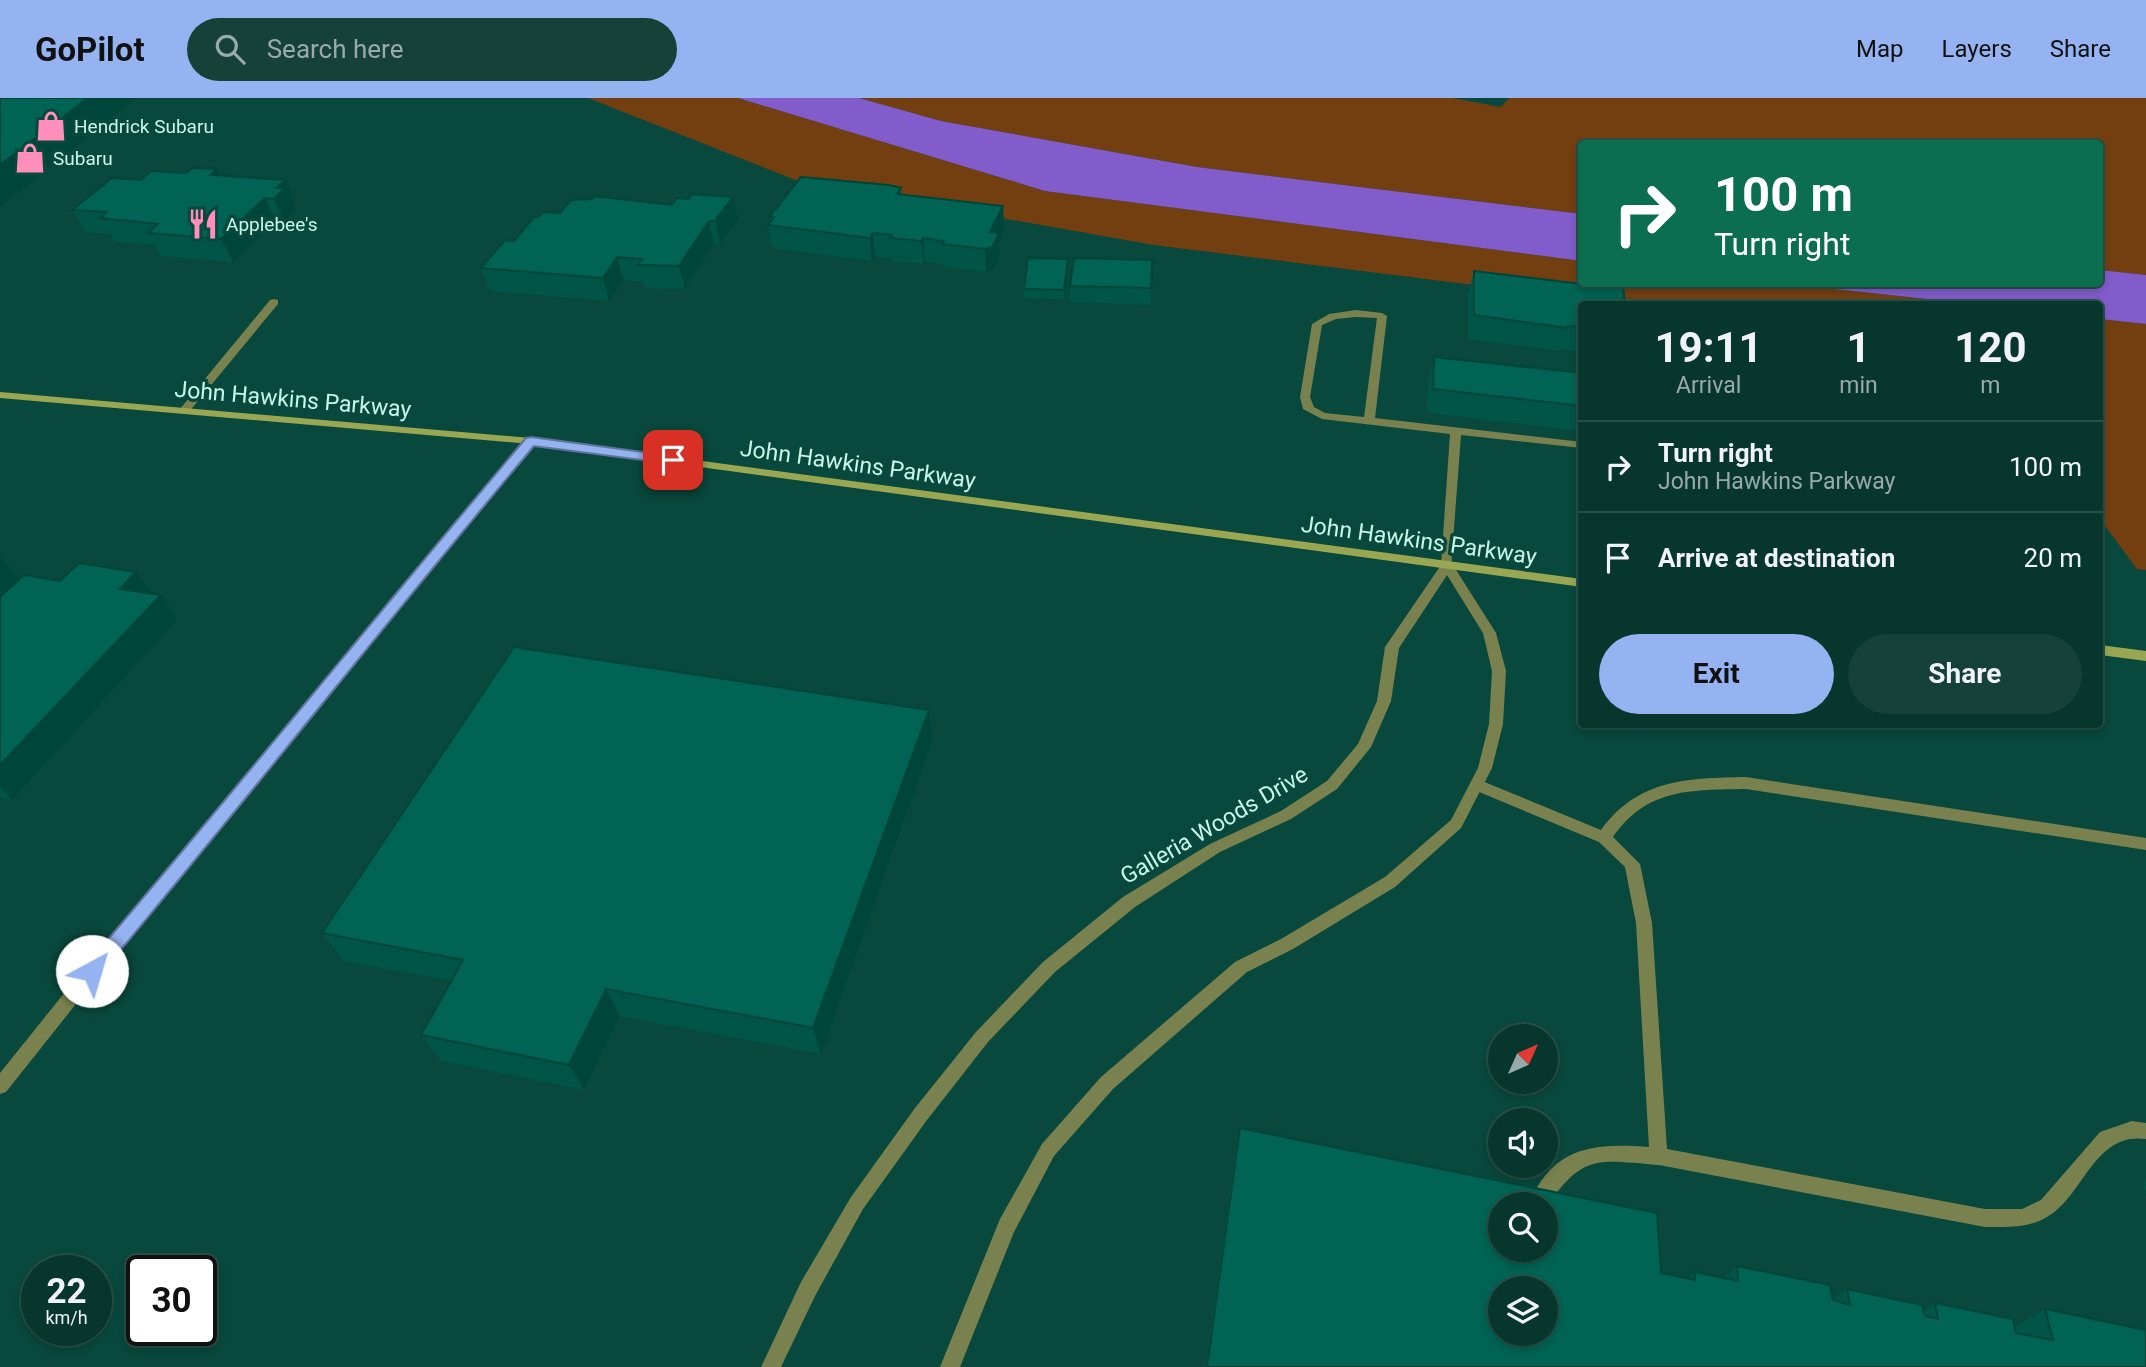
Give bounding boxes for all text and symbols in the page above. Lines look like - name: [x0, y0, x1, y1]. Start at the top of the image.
- search box: [187, 18, 677, 81]
- text: GoPilot: [35, 30, 145, 69]
- icon: search: [211, 30, 249, 68]
- text: Search here: [267, 34, 403, 64]
- text: Map: [1856, 35, 1904, 63]
- text: Layers: [1942, 35, 2012, 63]
- text: Share: [2050, 35, 2111, 63]
- shop icon: Hendrick Subaru: [34, 109, 68, 143]
- place label: Hendrick Subaru: [74, 115, 214, 138]
- shop icon: Subaru: [13, 141, 47, 175]
- place label: Subaru: [53, 147, 113, 170]
- text: 100 m: [1714, 166, 1853, 223]
- icon: right: [1599, 168, 1690, 259]
- restaurant icon: Applebee's: [186, 207, 220, 241]
- place label: Applebee's: [226, 213, 318, 236]
- text: Turn right: [1714, 225, 1850, 263]
- text: 19:11: [1655, 323, 1763, 372]
- text: 1: [1846, 323, 1871, 372]
- text: 120: [1954, 323, 2027, 372]
- text: Arrival: [1676, 372, 1741, 399]
- text: min: [1839, 372, 1878, 399]
- text: m: [1980, 372, 2000, 399]
- street label: John Hawkins Parkway: [173, 376, 413, 423]
- pin: [643, 430, 703, 490]
- street label: John Hawkins Parkway: [738, 435, 978, 494]
- text: Turn right: [1658, 438, 1773, 468]
- icon: arrive: [654, 441, 692, 479]
- icon: right: [1599, 448, 1637, 486]
- text: 100 m: [2009, 452, 2082, 482]
- text: John Hawkins Parkway: [1658, 468, 1895, 495]
- street label: John Hawkins Parkway: [1299, 511, 1539, 570]
- icon: arrive: [1599, 539, 1637, 577]
- text: Arrive at destination: [1658, 543, 1895, 573]
- text: 20 m: [2024, 543, 2082, 573]
- button: Exit: [1599, 634, 1834, 714]
- button: Share: [1848, 634, 2082, 714]
- street label: Galleria Woods Drive: [1116, 761, 1313, 890]
- position arrow: [55, 934, 129, 1008]
- north arrow: [1488, 1024, 1558, 1094]
- map controls: [1488, 1024, 1558, 1346]
- button: sound: [1488, 1108, 1558, 1178]
- button: search: [1488, 1192, 1558, 1262]
- speed limit sign: 30: [126, 1255, 217, 1346]
- text: 22: [46, 1271, 87, 1312]
- button: layers: [1488, 1276, 1558, 1346]
- text: km/h: [45, 1307, 88, 1328]

